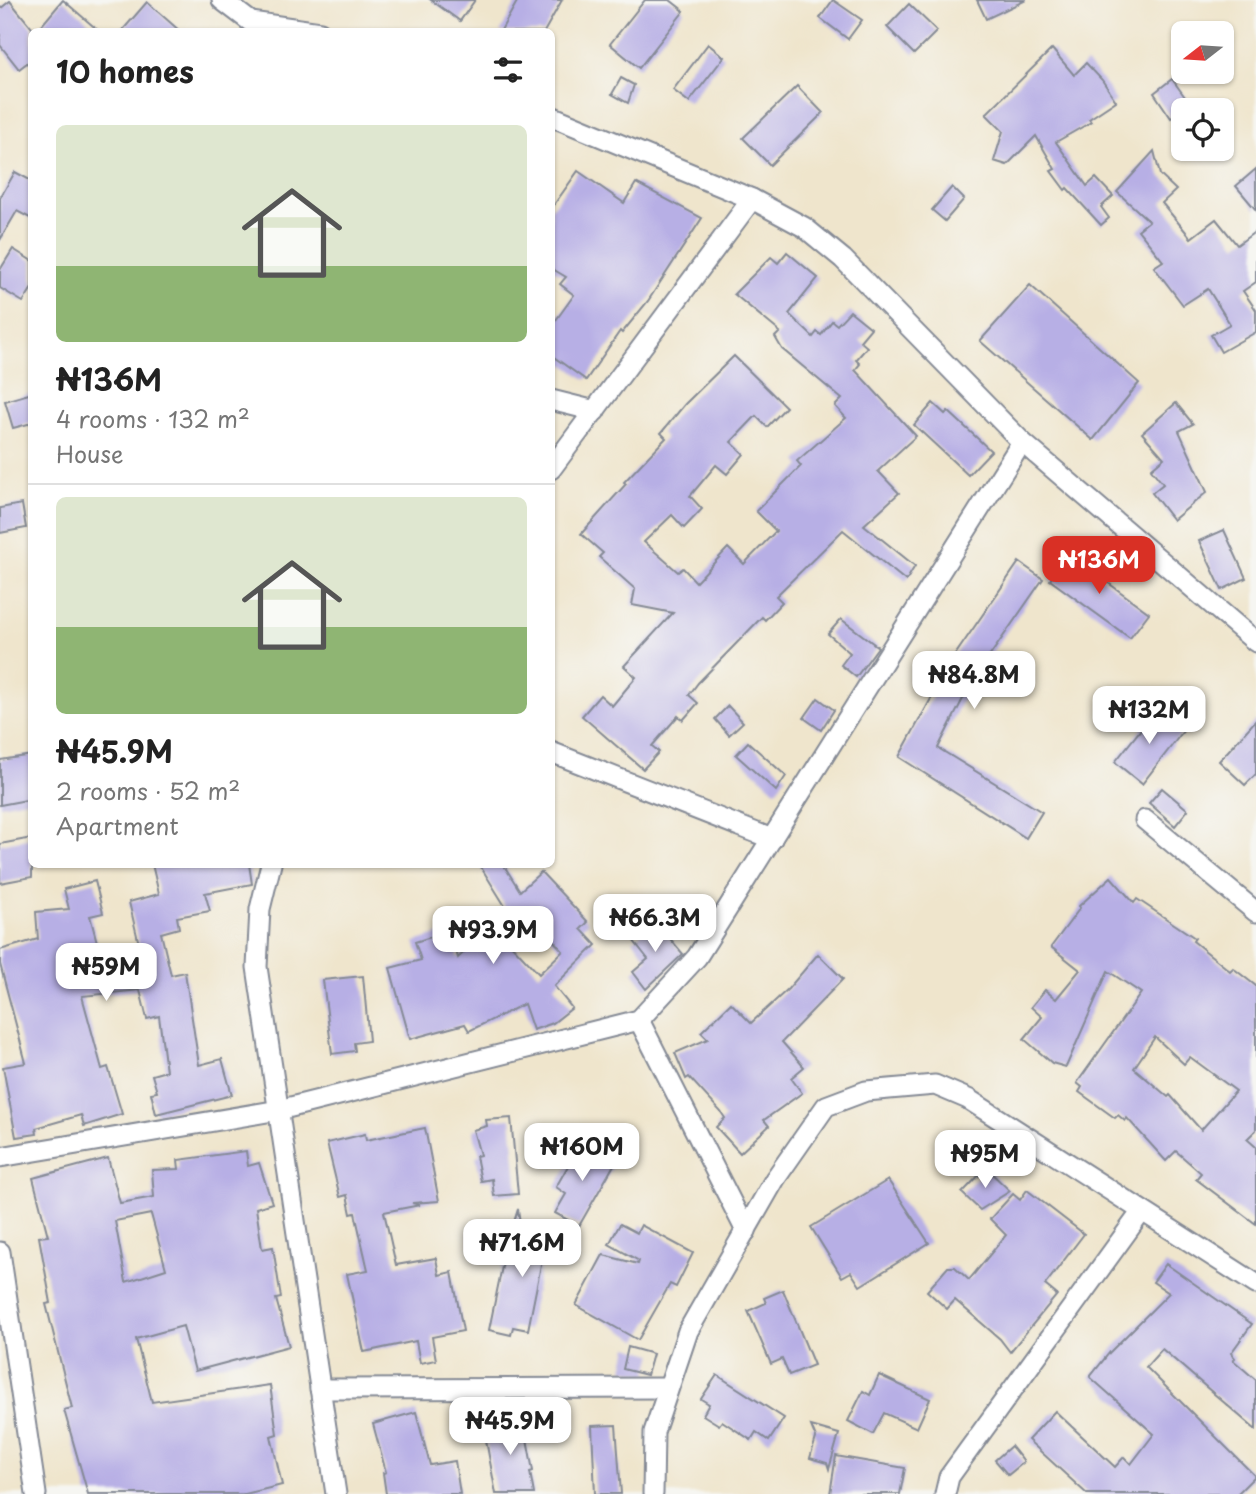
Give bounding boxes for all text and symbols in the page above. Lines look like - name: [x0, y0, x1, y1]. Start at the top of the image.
- north arrow: [1171, 21, 1234, 84]
- map controls: [1171, 21, 1234, 161]
- text: 10 homes: [56, 48, 194, 93]
- icon: filters: [489, 51, 527, 89]
- button: locate: [1171, 98, 1234, 161]
- icon: home: [229, 170, 355, 296]
- text: ₦136M: [56, 356, 162, 401]
- text: 4 rooms · 132 m²: [56, 401, 250, 436]
- text: House: [56, 436, 123, 471]
- pin: ₦136M: [1050, 536, 1148, 596]
- text: ₦136M: [1058, 541, 1140, 576]
- icon: home: [229, 542, 355, 668]
- pin: ₦84.8M: [917, 652, 1031, 711]
- text: ₦84.8M: [928, 656, 1020, 691]
- pin: ₦132M: [1100, 686, 1198, 746]
- text: ₦132M: [1109, 691, 1189, 726]
- text: ₦45.9M: [56, 728, 173, 773]
- text: 2 rooms · 52 m²: [56, 773, 240, 808]
- text: Apartment: [56, 808, 179, 843]
- pin: ₦66.3M: [598, 894, 712, 954]
- text: ₦66.3M: [609, 899, 701, 934]
- pin: ₦93.9M: [436, 906, 550, 966]
- text: ₦93.9M: [448, 911, 538, 946]
- pin: ₦59M: [65, 944, 147, 1003]
- text: ₦59M: [72, 948, 140, 983]
- pin: ₦160M: [533, 1124, 631, 1183]
- text: ₦160M: [540, 1128, 624, 1163]
- pin: ₦95M: [944, 1130, 1026, 1190]
- text: ₦95M: [951, 1135, 1019, 1170]
- pin: ₦71.6M: [465, 1220, 579, 1279]
- text: ₦71.6M: [479, 1224, 565, 1259]
- pin: ₦45.9M: [453, 1398, 567, 1457]
- text: ₦45.9M: [465, 1402, 555, 1437]

